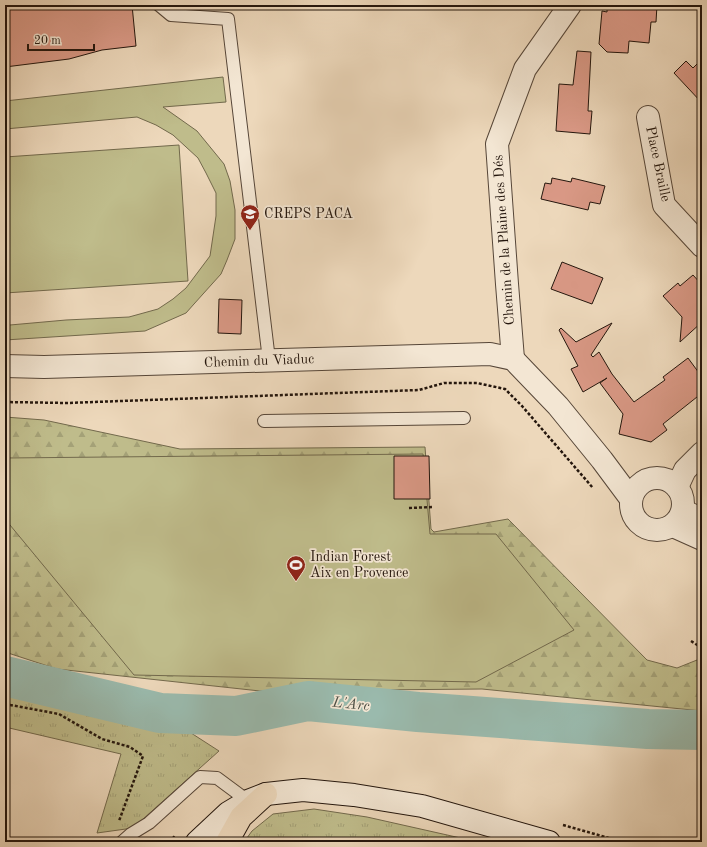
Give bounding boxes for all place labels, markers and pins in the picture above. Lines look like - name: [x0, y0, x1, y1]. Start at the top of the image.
- school or university icon: CREPS PACA: [239, 203, 261, 231]
- place label: CREPS PACA: [264, 207, 353, 221]
- place label: Indian Forest Aix en Provence: [310, 550, 409, 580]
- sports icon: Indian Forest Aix en Provence: [285, 554, 307, 582]

